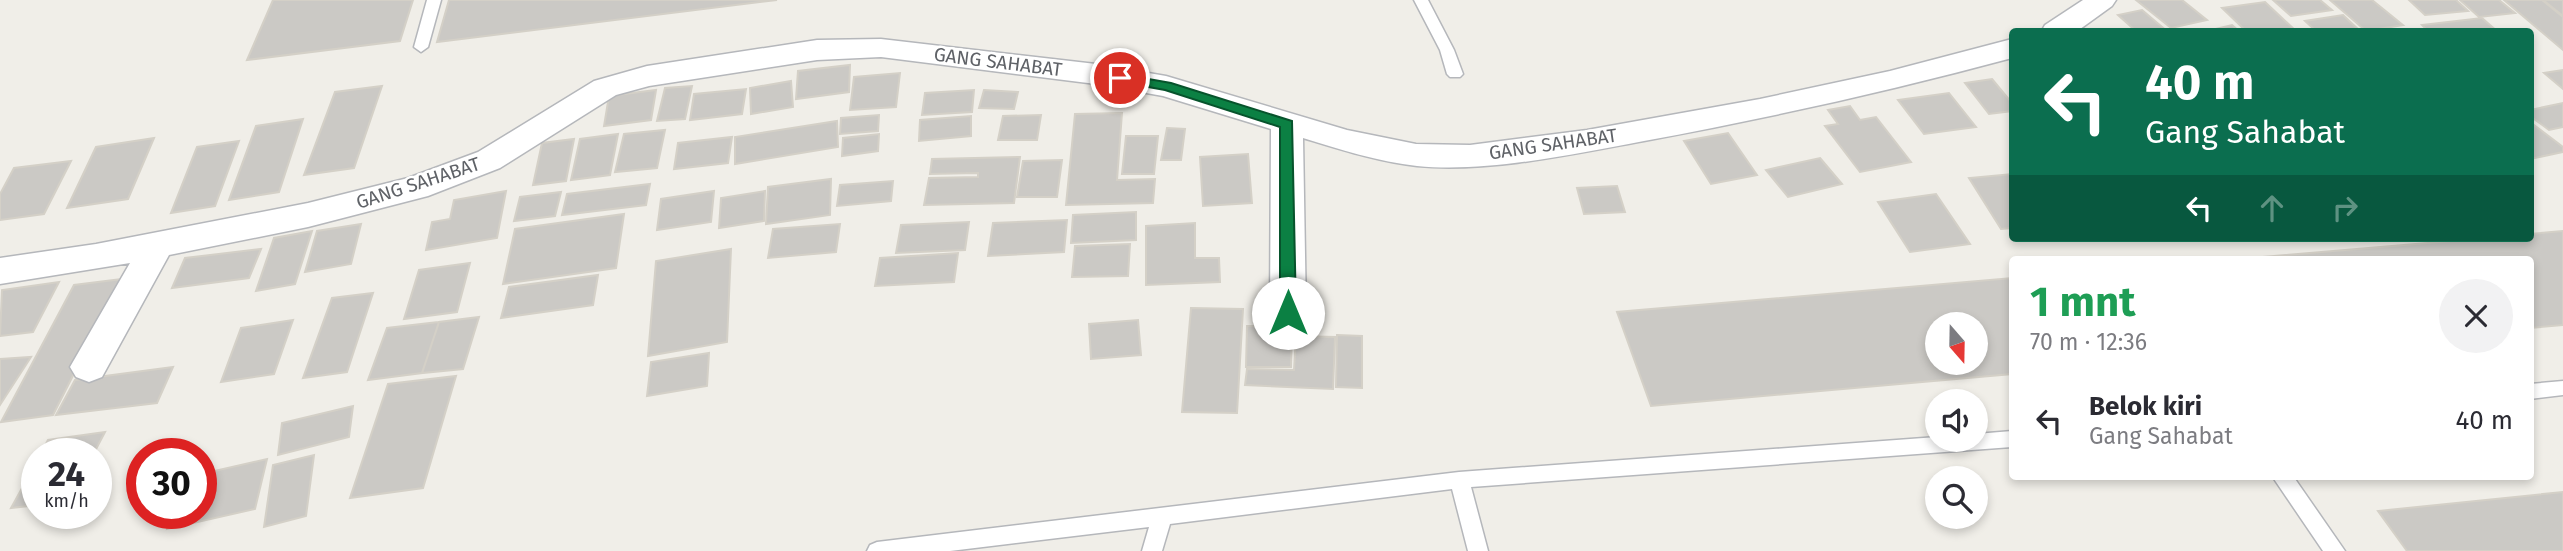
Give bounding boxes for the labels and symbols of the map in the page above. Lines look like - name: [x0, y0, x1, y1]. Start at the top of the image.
- street label: GANG SAHABAT: [933, 43, 1064, 81]
- pin: [1090, 48, 1150, 108]
- street label: GANG SAHABAT: [1487, 124, 1619, 164]
- street label: GANG SAHABAT: [353, 152, 483, 214]
- position arrow: [1251, 276, 1325, 350]
- north arrow: [1925, 312, 1988, 374]
- speed limit sign: 30: [126, 438, 217, 529]

